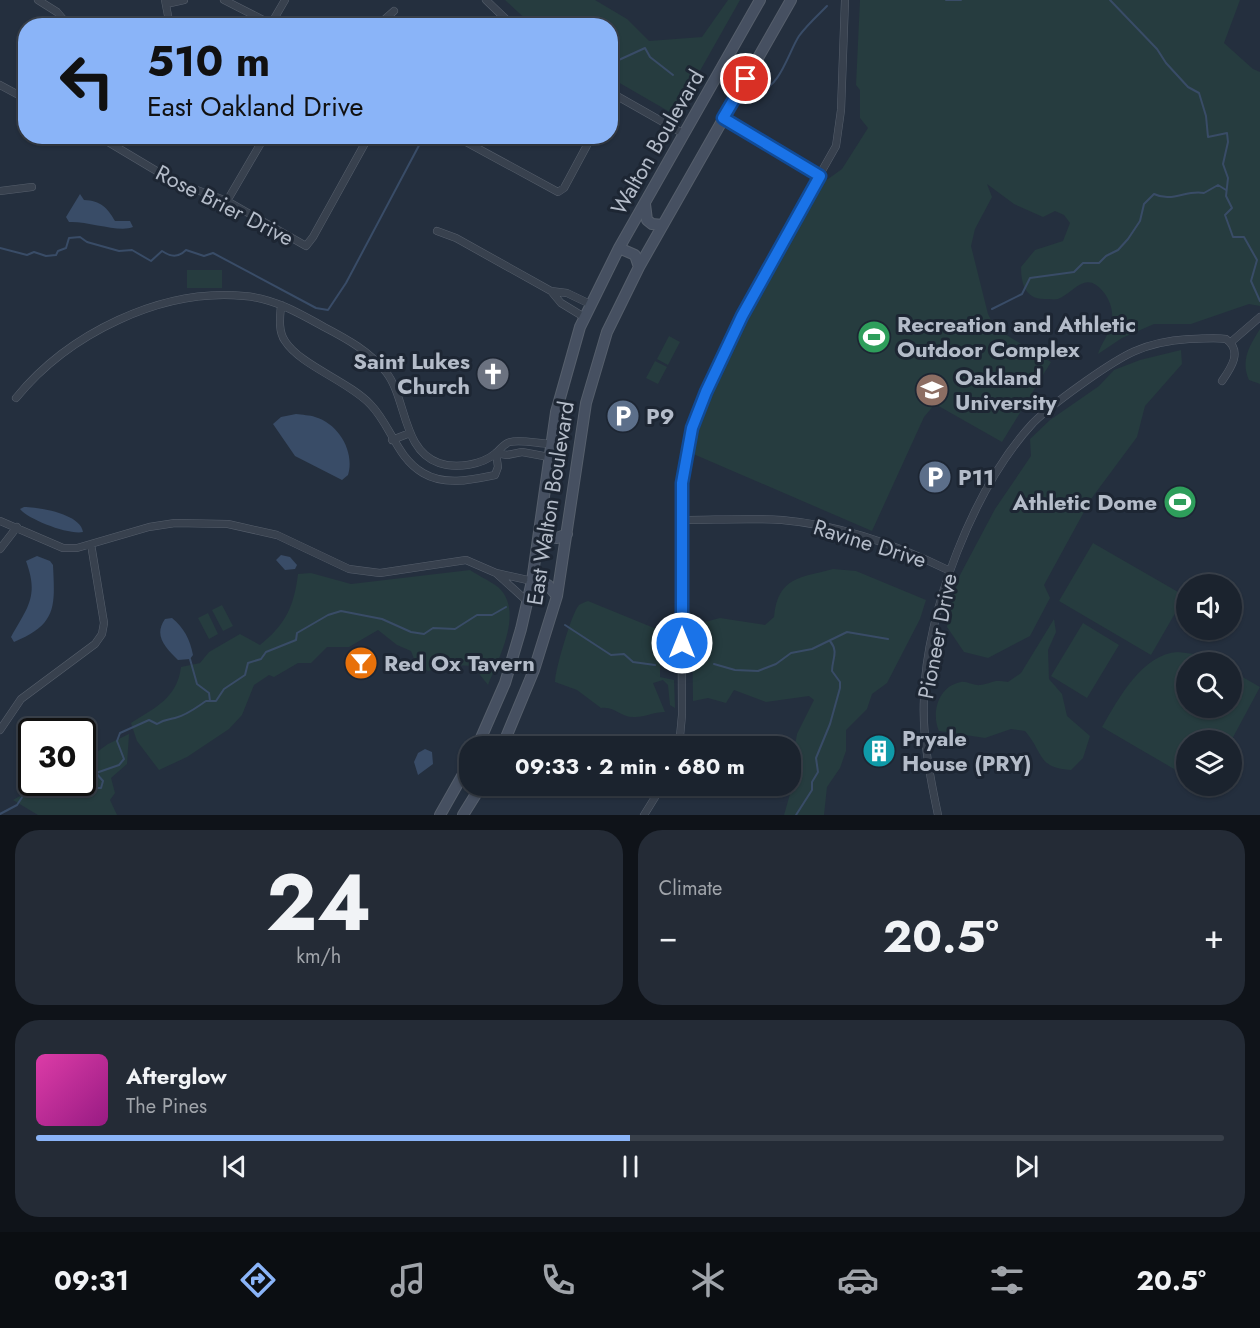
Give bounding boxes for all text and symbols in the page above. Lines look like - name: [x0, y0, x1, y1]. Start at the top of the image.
- text: 510 m: [147, 31, 270, 92]
- icon: left: [48, 42, 126, 120]
- pin: [720, 53, 771, 104]
- icon: arrive: [729, 62, 762, 95]
- street label: Walton Boulevard: [602, 63, 712, 221]
- text: East Oakland Drive: [147, 87, 363, 126]
- street label: Rose Brier Drive: [150, 156, 300, 254]
- place label: Recreation and Athletic Outdoor Complex: [897, 308, 1136, 365]
- sports icon: Recreation and Athletic Outdoor Complex: [856, 319, 892, 355]
- place label: Saint Lukes Church: [353, 345, 470, 402]
- church icon: Saint Lukes Church: [475, 356, 511, 392]
- place label: Oakland University: [955, 361, 1057, 418]
- school or university icon: Oakland University: [914, 372, 950, 408]
- parking icon: P9: [605, 398, 641, 434]
- street label: East Walton Boulevard: [518, 399, 582, 607]
- place label: P9: [646, 400, 674, 432]
- parking icon: P11: [917, 459, 953, 495]
- place label: P11: [958, 461, 994, 493]
- sports icon: Athletic Dome: [1162, 484, 1198, 520]
- place label: Athletic Dome: [1011, 486, 1157, 518]
- street label: Ravine Drive: [810, 511, 930, 575]
- street label: Pioneer Drive: [909, 571, 965, 701]
- map controls: [1176, 574, 1242, 796]
- button: sound: [1176, 574, 1242, 640]
- position arrow: [650, 611, 714, 675]
- bar icon: Red Ox Tavern: [343, 645, 379, 681]
- place label: Red Ox Tavern: [384, 647, 535, 679]
- button: search: [1176, 652, 1242, 718]
- speed limit sign: 30: [18, 718, 96, 796]
- place label: Pryale House (PRY): [902, 722, 1032, 779]
- button: layers: [1176, 730, 1242, 796]
- building icon: Pryale House (PRY): [861, 733, 897, 769]
- text: 09:33 · 2 min · 680 m: [515, 750, 745, 782]
- text: 24: [266, 847, 372, 959]
- text: Climate: [659, 874, 722, 903]
- text: 20.5°: [883, 904, 999, 969]
- text: −: [659, 913, 678, 960]
- text: +: [1204, 913, 1224, 960]
- text: km/h: [296, 942, 341, 971]
- text: Afterglow: [126, 1060, 227, 1092]
- text: The Pines: [126, 1092, 207, 1121]
- icon: previous: [218, 1150, 251, 1183]
- icon: pause: [614, 1150, 647, 1183]
- icon: next: [1010, 1150, 1043, 1183]
- icon: directions: [237, 1259, 279, 1301]
- icon: music: [387, 1259, 429, 1301]
- icon: phone: [537, 1259, 579, 1301]
- icon: climate: [687, 1259, 729, 1301]
- icon: car: [837, 1259, 879, 1301]
- icon: filters: [986, 1259, 1028, 1301]
- text: 09:31: [54, 1261, 129, 1300]
- text: 20.5°: [1136, 1261, 1206, 1300]

